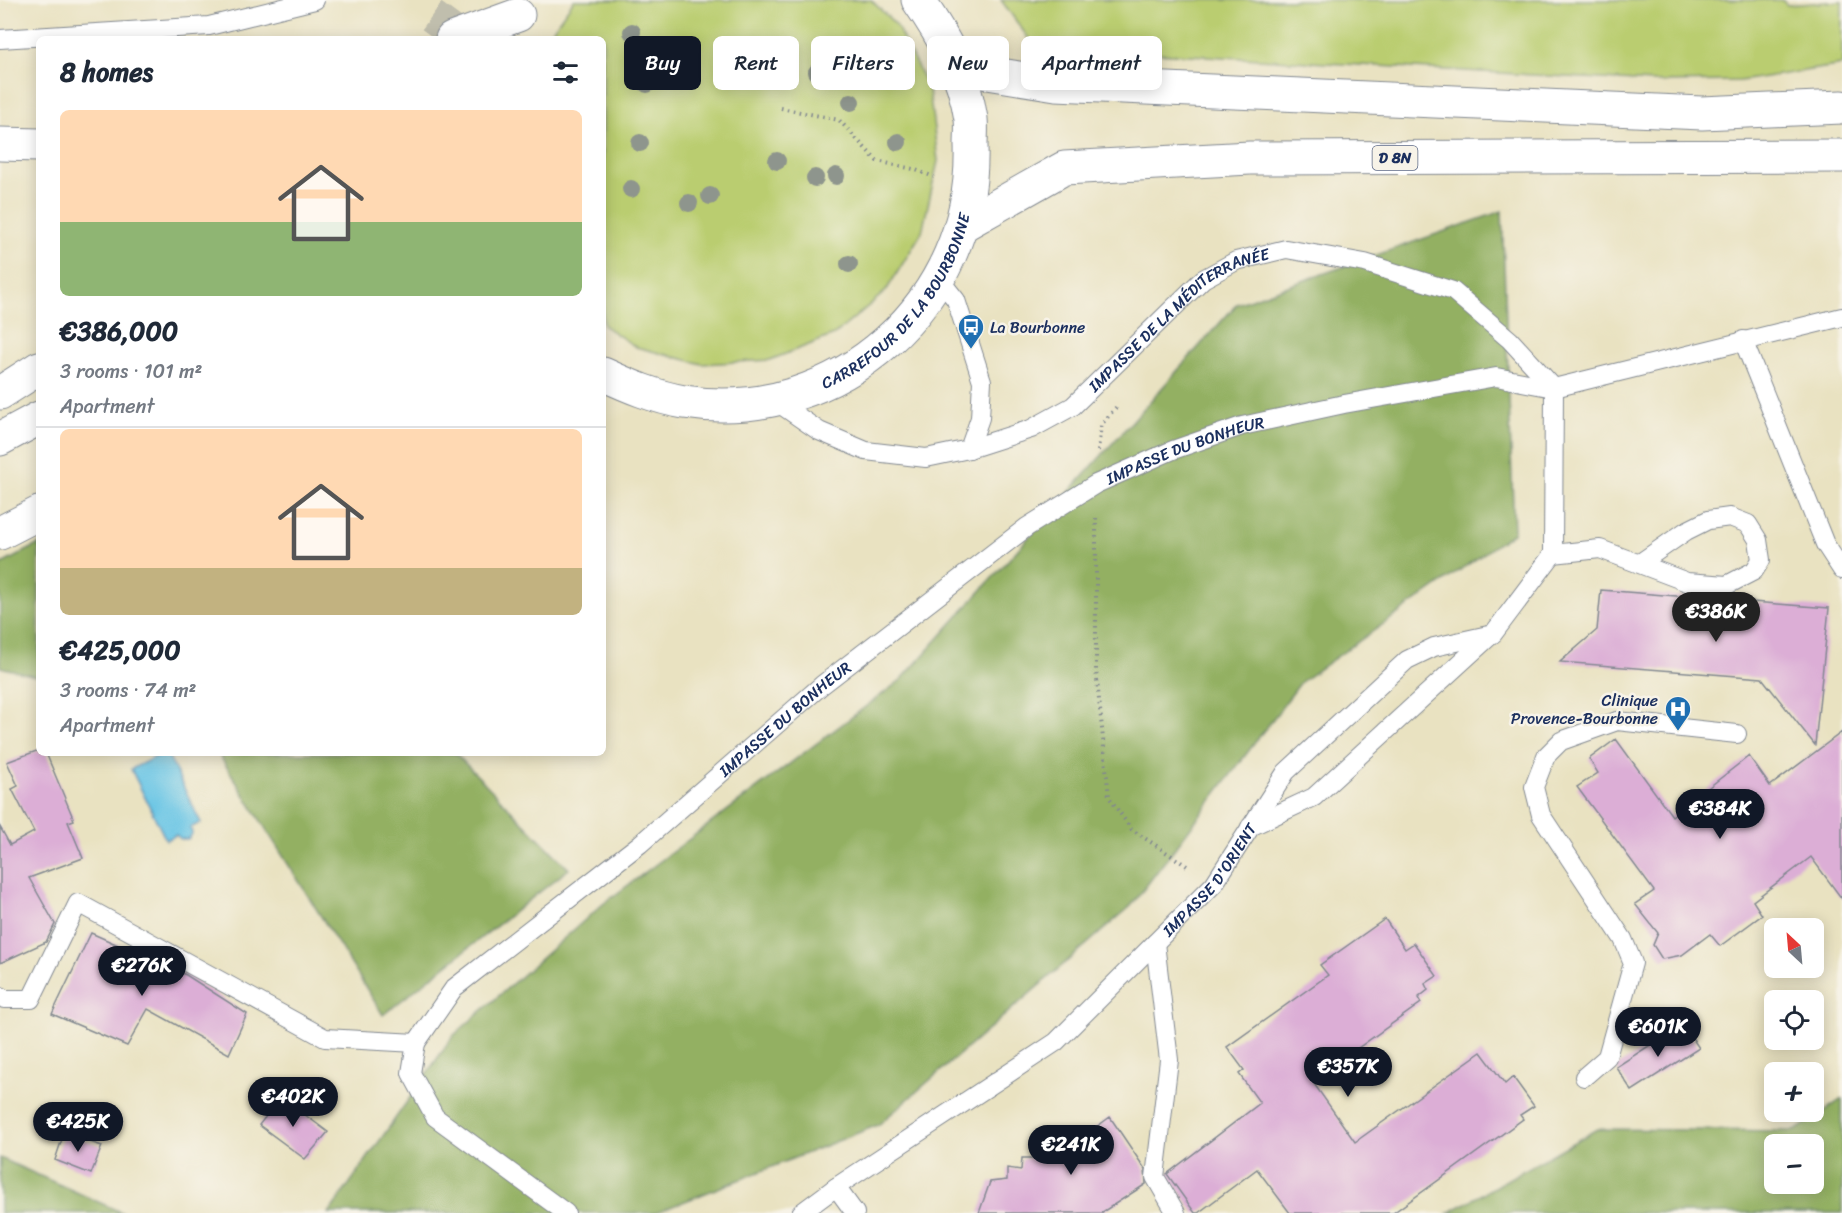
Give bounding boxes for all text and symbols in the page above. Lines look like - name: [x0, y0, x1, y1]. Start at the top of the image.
- chip: Buy: [624, 36, 701, 90]
- chip: Rent: [713, 36, 799, 90]
- chip: Filters: [811, 36, 915, 90]
- chip: New: [927, 36, 1009, 90]
- chip: Apartment: [1021, 36, 1162, 90]
- text: 8 homes: [60, 49, 153, 95]
- icon: filters: [549, 56, 582, 89]
- road number: D 8N: [1372, 146, 1418, 170]
- icon: home: [267, 149, 375, 257]
- street label: CARREFOUR DE LA BOURBONNE: [816, 209, 978, 397]
- street label: IMPASSE DE LA MÉDITERRANÉE: [1080, 239, 1273, 400]
- text: €386,000: [60, 308, 178, 354]
- bus stop icon: La Bourbonne: [956, 312, 986, 350]
- place label: La Bourbonne: [990, 313, 1085, 342]
- text: 3 rooms · 101 m²: [60, 354, 202, 389]
- text: Apartment: [60, 389, 154, 424]
- street label: IMPASSE DU BONHEUR: [1100, 407, 1267, 493]
- icon: home: [267, 468, 375, 576]
- pin: €386K: [1674, 592, 1758, 643]
- text: €386K: [1686, 594, 1746, 629]
- text: €425,000: [60, 627, 181, 673]
- street label: IMPASSE DU BONHEUR: [711, 653, 858, 785]
- text: 3 rooms · 74 m²: [60, 673, 196, 708]
- place label: Clinique Provence-Bourbonne: [1511, 686, 1658, 733]
- hospital icon: Clinique Provence-Bourbonne: [1663, 694, 1693, 732]
- text: Apartment: [60, 708, 154, 743]
- pin: €384K: [1678, 789, 1762, 840]
- text: €384K: [1690, 791, 1750, 826]
- street label: IMPASSE D'ORIENT: [1154, 816, 1265, 944]
- north arrow: [1764, 918, 1824, 978]
- map controls: [1764, 918, 1824, 1194]
- pin: €276K: [100, 946, 184, 997]
- text: €276K: [112, 948, 172, 983]
- button: locate: [1764, 990, 1824, 1050]
- pin: €601K: [1616, 1007, 1700, 1058]
- text: €601K: [1629, 1009, 1687, 1044]
- pin: €357K: [1306, 1047, 1390, 1098]
- text: €357K: [1318, 1049, 1378, 1084]
- button: +: [1764, 1062, 1824, 1122]
- pin: €402K: [251, 1077, 335, 1128]
- text: €402K: [262, 1079, 324, 1114]
- pin: €425K: [36, 1102, 120, 1153]
- text: €425K: [47, 1104, 109, 1139]
- pin: €241K: [1029, 1125, 1113, 1176]
- text: €241K: [1042, 1127, 1100, 1162]
- button: −: [1764, 1134, 1824, 1194]

